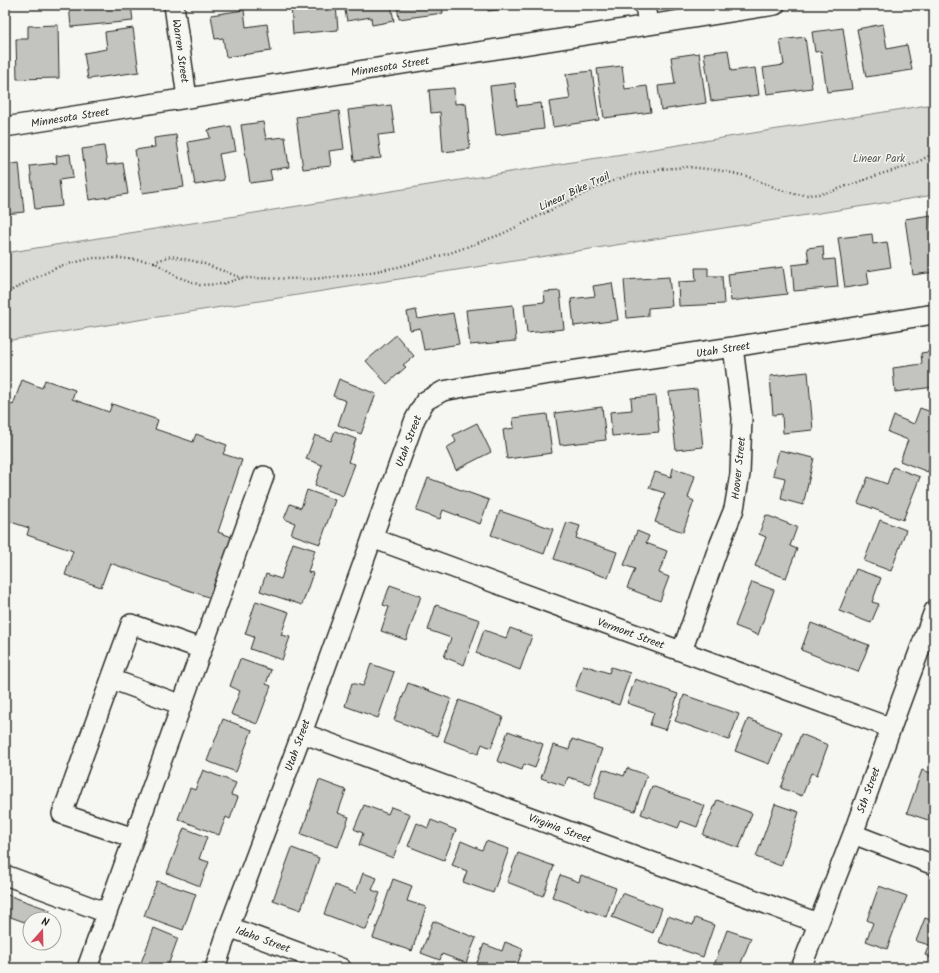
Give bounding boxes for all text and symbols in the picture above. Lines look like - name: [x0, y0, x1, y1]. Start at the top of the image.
- street label: Warren Street: [167, 18, 193, 85]
- street label: Minnesota Street: [350, 52, 431, 82]
- street label: Minnesota Street: [30, 103, 111, 133]
- park label: Linear Park: [853, 150, 906, 168]
- street label: Linear Bike Trail: [536, 167, 613, 216]
- street label: Utah Street: [695, 337, 752, 363]
- street label: Utah Street: [391, 412, 427, 470]
- street label: Hoover Street: [727, 435, 751, 500]
- street label: Vermont Street: [594, 613, 668, 655]
- street label: Utah Street: [280, 716, 316, 774]
- street label: 5th Street: [852, 764, 886, 816]
- street label: Virginia Street: [526, 809, 594, 849]
- north arrow: [22, 911, 62, 951]
- text: N: [39, 913, 51, 932]
- street label: Idaho Street: [233, 922, 293, 958]

